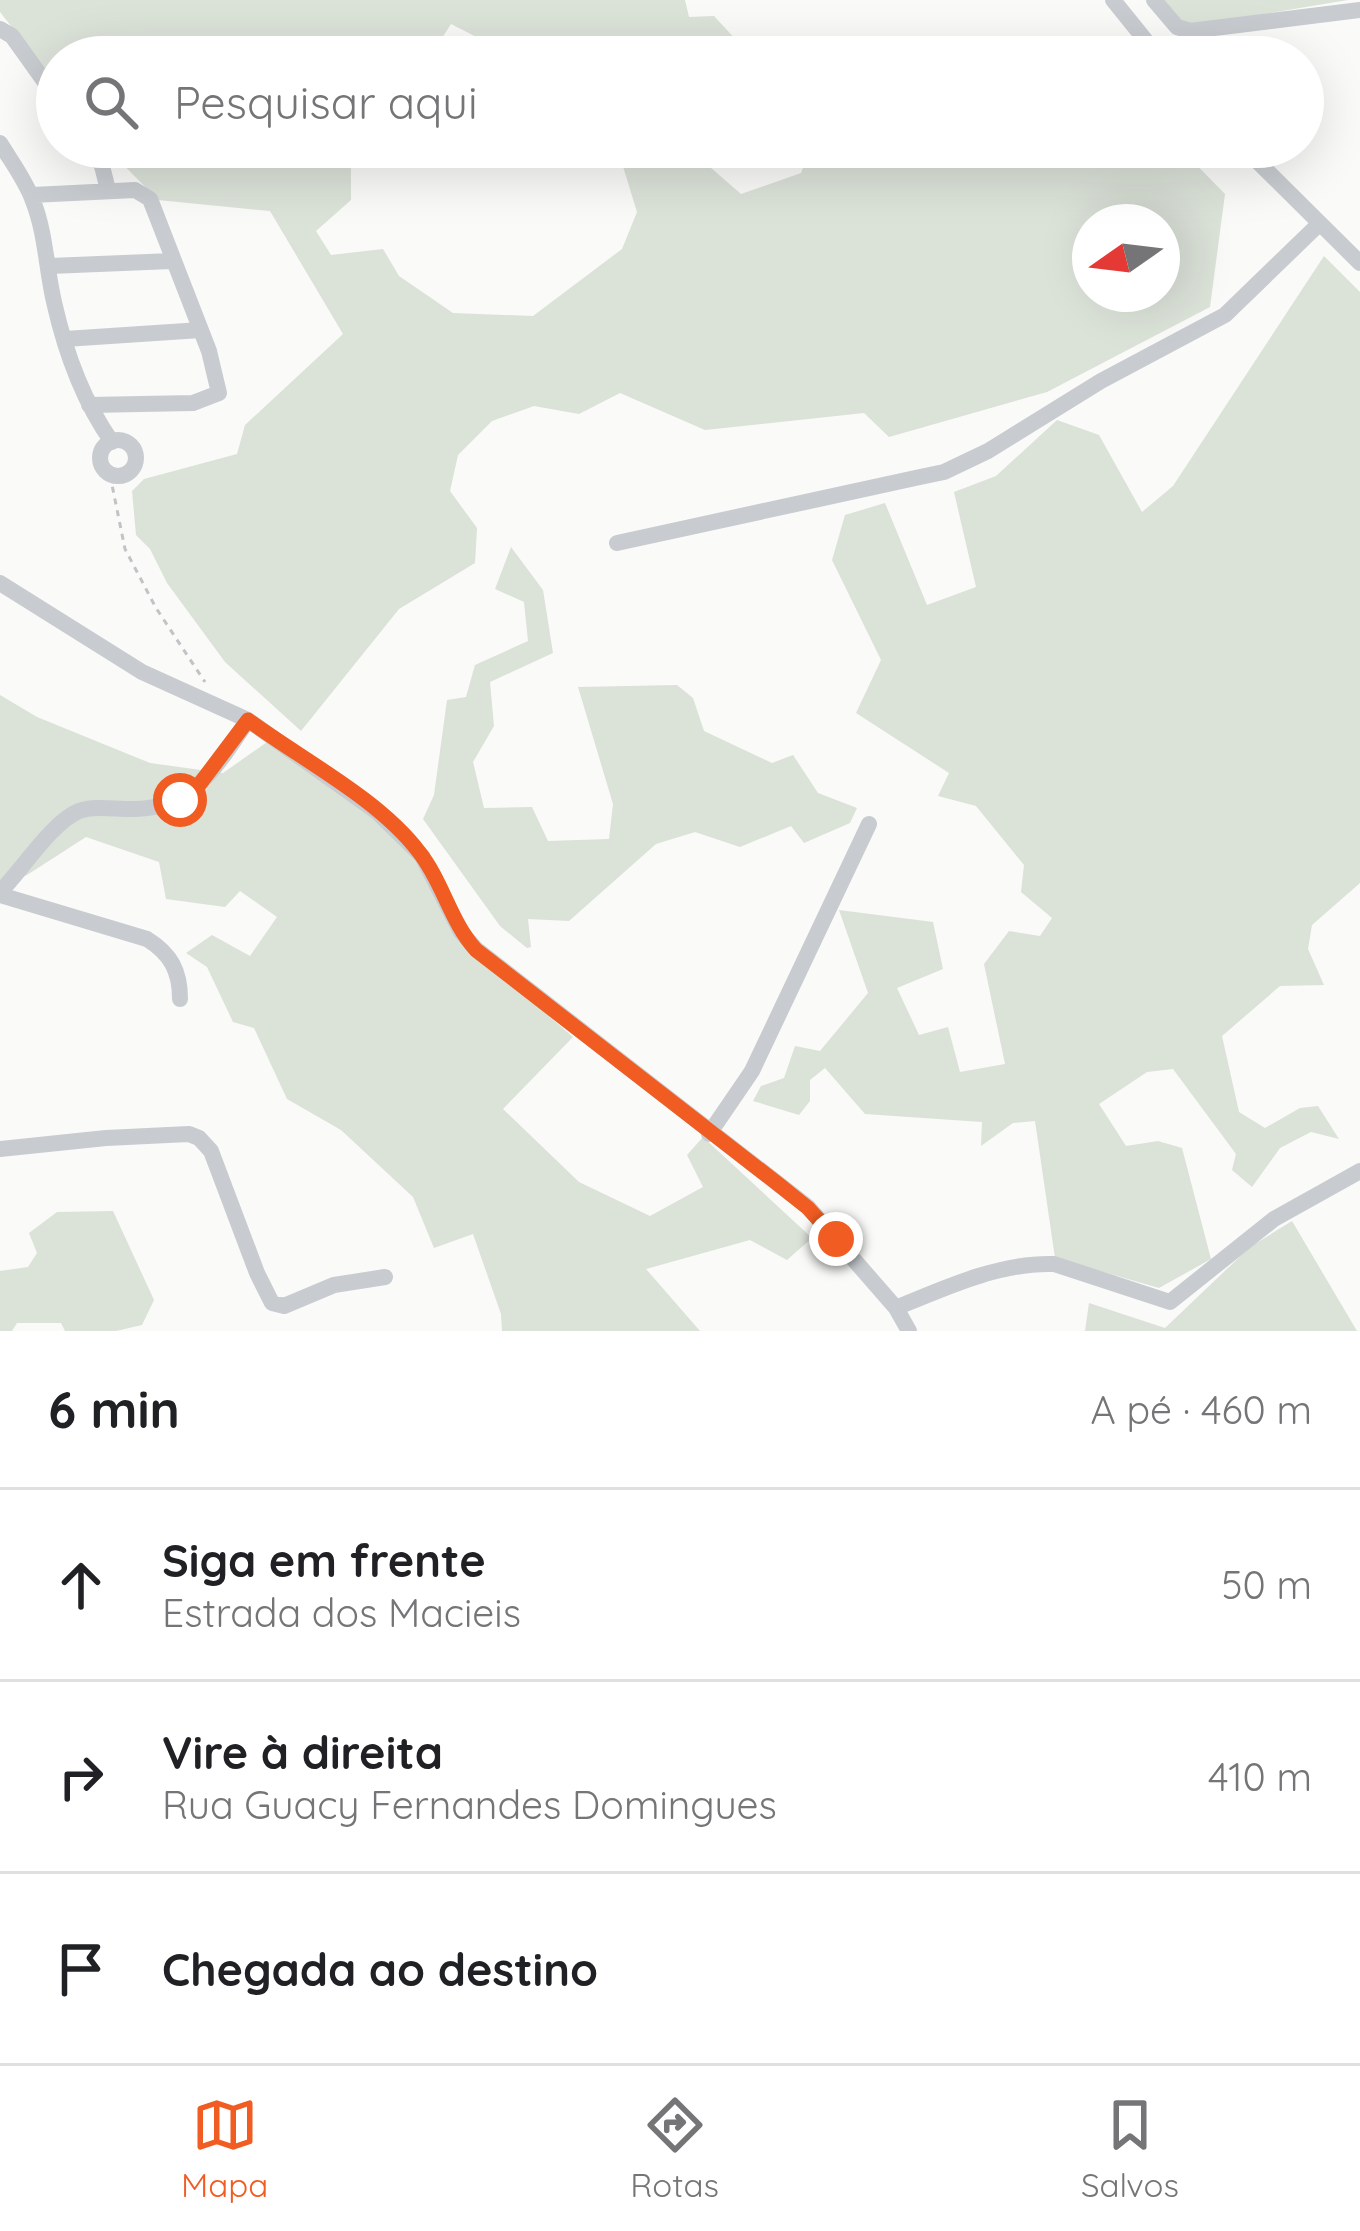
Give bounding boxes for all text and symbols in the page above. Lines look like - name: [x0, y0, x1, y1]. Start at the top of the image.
- search box: [36, 36, 1324, 168]
- icon: search: [78, 69, 144, 135]
- text: Pesquisar aqui: [174, 74, 478, 130]
- north arrow: [1072, 204, 1180, 312]
- route start: [153, 773, 207, 827]
- route end: [809, 1212, 863, 1266]
- text: 6 min: [48, 1377, 180, 1441]
- text: A pé · 460 m: [1091, 1385, 1312, 1434]
- text: Siga em frente: [162, 1532, 486, 1588]
- icon: ahead: [48, 1552, 114, 1618]
- text: 50 m: [1221, 1560, 1312, 1609]
- text: Estrada dos Macieis: [162, 1588, 521, 1637]
- text: Vire à direita: [162, 1724, 443, 1780]
- icon: right: [48, 1744, 114, 1810]
- text: 410 m: [1208, 1752, 1312, 1801]
- text: Rua Guacy Fernandes Domingues: [162, 1780, 777, 1829]
- icon: arrive: [48, 1936, 114, 2002]
- text: Chegada ao destino: [162, 1941, 598, 1997]
- tab: Mapa: [181, 2092, 268, 2205]
- tab: Rotas: [630, 2092, 719, 2205]
- tab: Salvos: [1081, 2092, 1179, 2205]

